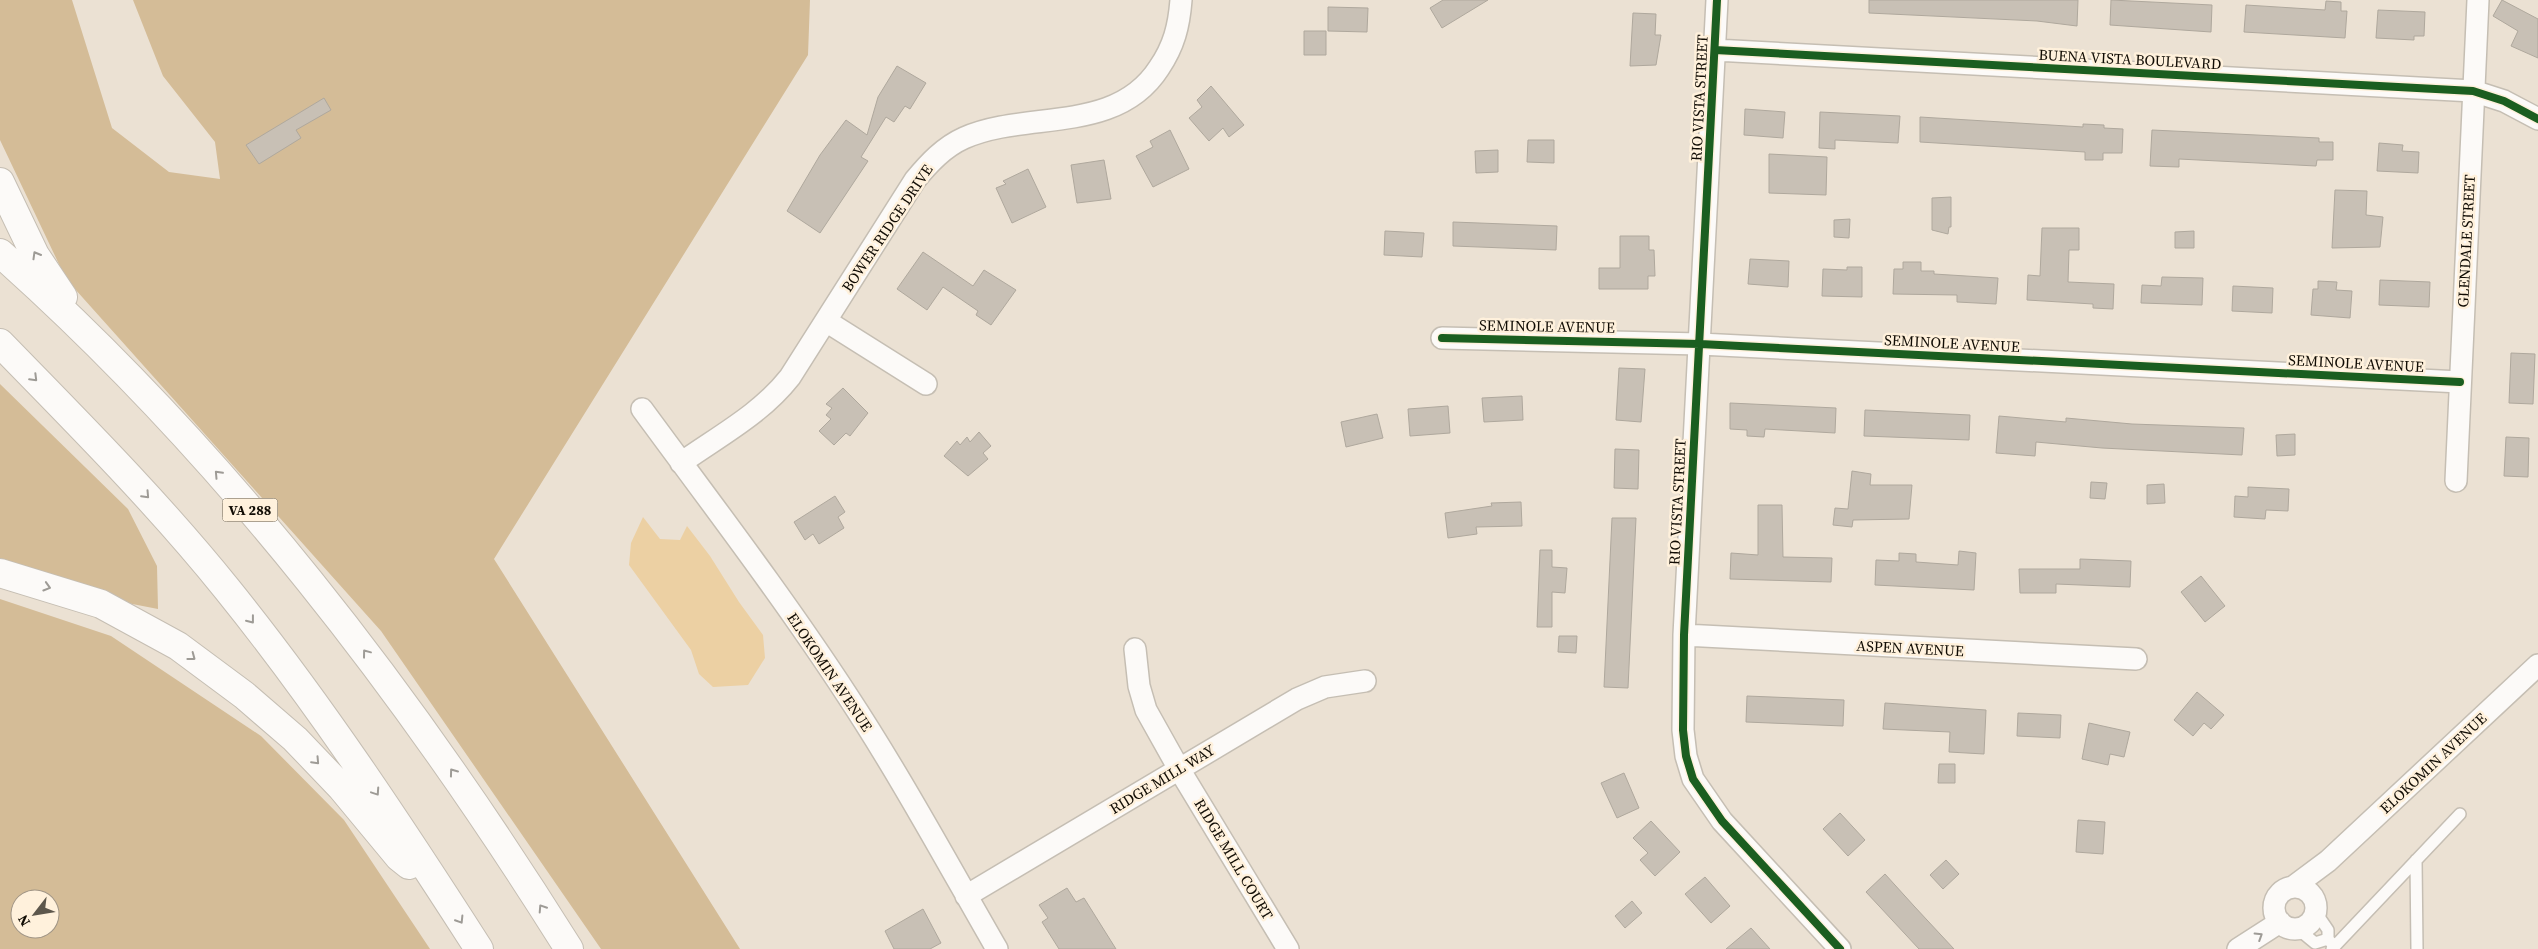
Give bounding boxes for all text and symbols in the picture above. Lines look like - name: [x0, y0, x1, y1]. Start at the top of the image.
- street label: RIO VISTA STREET: [1685, 34, 1713, 162]
- street label: BUENA VISTA BOULEVARD: [2038, 44, 2222, 74]
- street label: BOWER RIDGE DRIVE: [836, 160, 938, 296]
- street label: GLENDALE STREET: [2452, 174, 2480, 308]
- one-way arrow: [32, 252, 42, 261]
- street label: SEMINOLE AVENUE: [1479, 314, 1615, 338]
- street label: SEMINOLE AVENUE: [1884, 329, 2020, 357]
- street label: SEMINOLE AVENUE: [2288, 349, 2424, 377]
- one-way arrow: [28, 372, 37, 381]
- street label: RIO VISTA STREET: [1663, 438, 1691, 566]
- one-way arrow: [215, 470, 224, 479]
- one-way arrow: [141, 490, 150, 499]
- road number: VA 288: [222, 498, 278, 522]
- one-way arrow: [42, 582, 50, 592]
- street label: ELOKOMIN AVENUE: [782, 608, 878, 736]
- one-way arrow: [245, 614, 253, 623]
- street label: ASPEN AVENUE: [1856, 635, 1964, 661]
- one-way arrow: [363, 650, 371, 659]
- one-way arrow: [186, 651, 195, 659]
- street label: ELOKOMIN AVENUE: [2375, 708, 2491, 818]
- street label: RIDGE MILL WAY: [1105, 739, 1219, 819]
- one-way arrow: [310, 756, 319, 765]
- one-way arrow: [450, 768, 459, 778]
- one-way arrow: [370, 787, 379, 796]
- street label: RIDGE MILL COURT: [1190, 795, 1278, 923]
- north arrow: [10, 889, 60, 939]
- one-way arrow: [539, 904, 548, 914]
- text: N: [13, 911, 35, 930]
- one-way arrow: [454, 915, 464, 924]
- one-way arrow: [2253, 932, 2262, 942]

